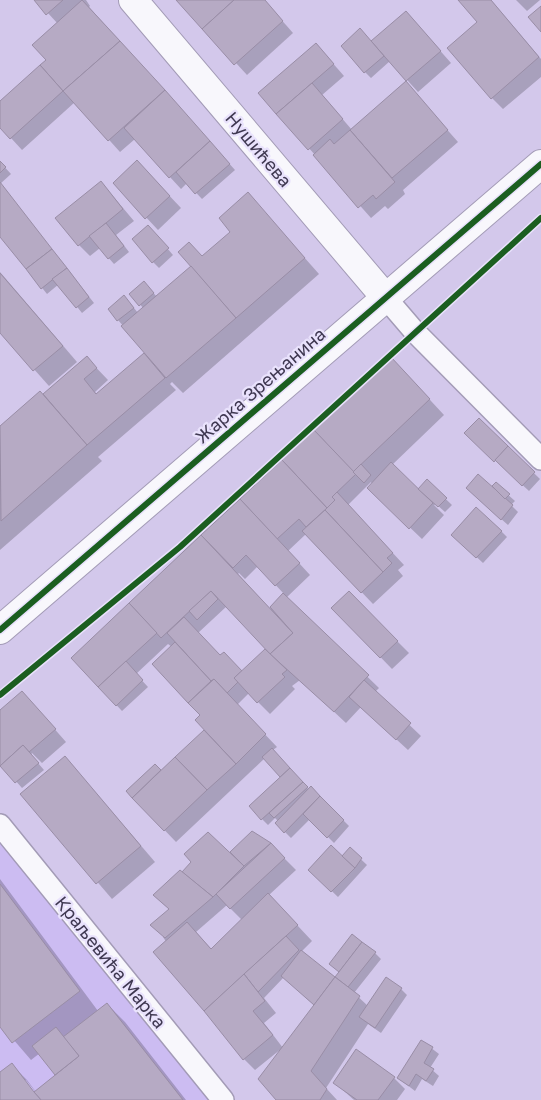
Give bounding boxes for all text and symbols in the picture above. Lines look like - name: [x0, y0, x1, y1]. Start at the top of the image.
- street label: Нушићева: [221, 107, 297, 191]
- street label: Жарка Зрењанина: [190, 322, 330, 448]
- street label: Краљевића Марка: [51, 891, 171, 1033]

